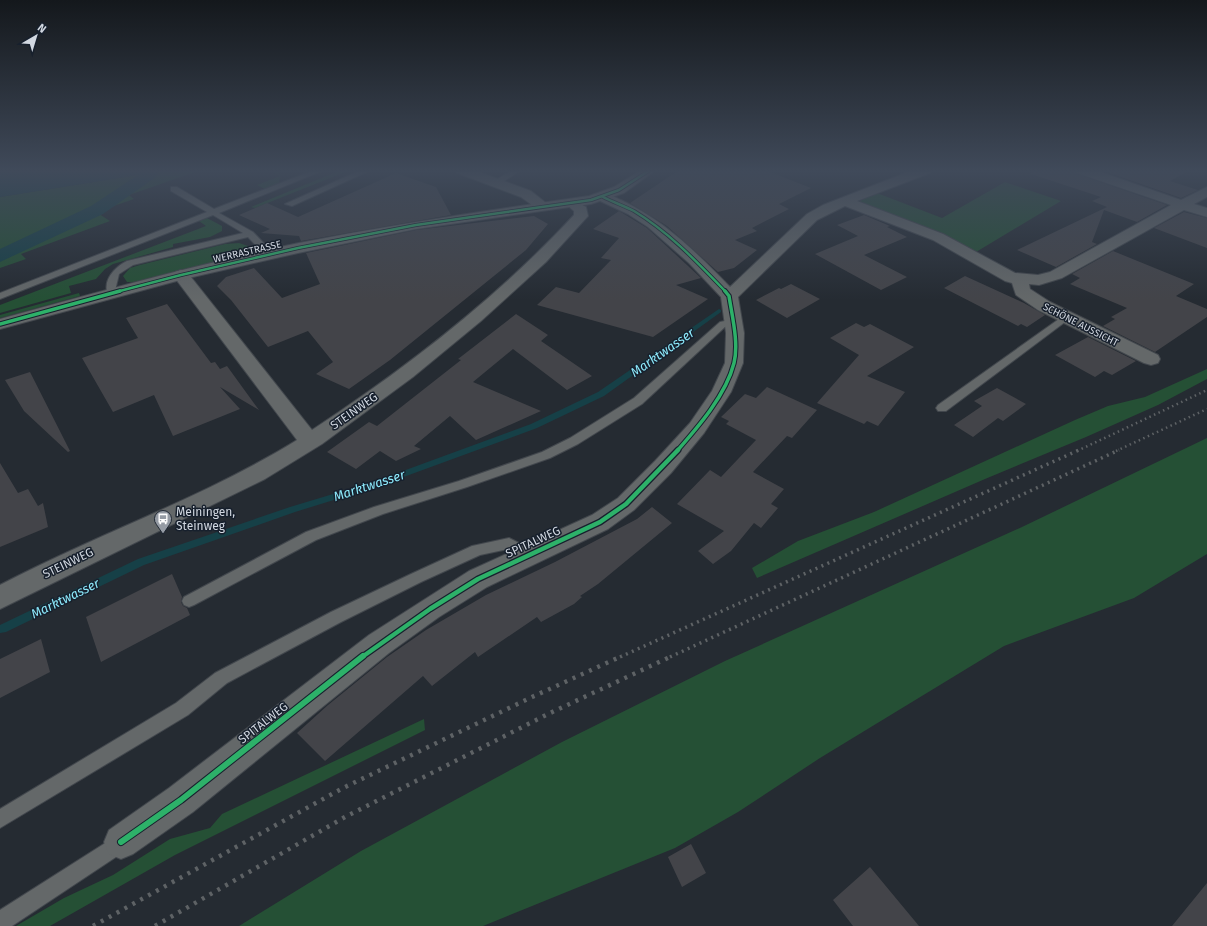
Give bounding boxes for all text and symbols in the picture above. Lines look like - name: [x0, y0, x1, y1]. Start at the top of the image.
- north arrow: [16, 16, 56, 56]
- text: N: [35, 21, 49, 36]
- street label: WERRASTRASSE: [212, 238, 283, 266]
- street label: SCHÖNE AUSSICHT: [1041, 299, 1122, 349]
- water label: Marktwasser: [628, 324, 698, 380]
- street label: STEINWEG: [328, 390, 380, 432]
- water label: Marktwasser: [332, 467, 408, 504]
- place label: Meiningen, Steinweg: [176, 505, 235, 533]
- bus stop icon: Meiningen, Steinweg: [153, 509, 173, 534]
- street label: SPITALWEG: [503, 523, 563, 561]
- street label: STEINWEG: [40, 545, 96, 581]
- water label: Marktwasser: [29, 575, 103, 621]
- street label: SPITALWEG: [236, 699, 290, 747]

